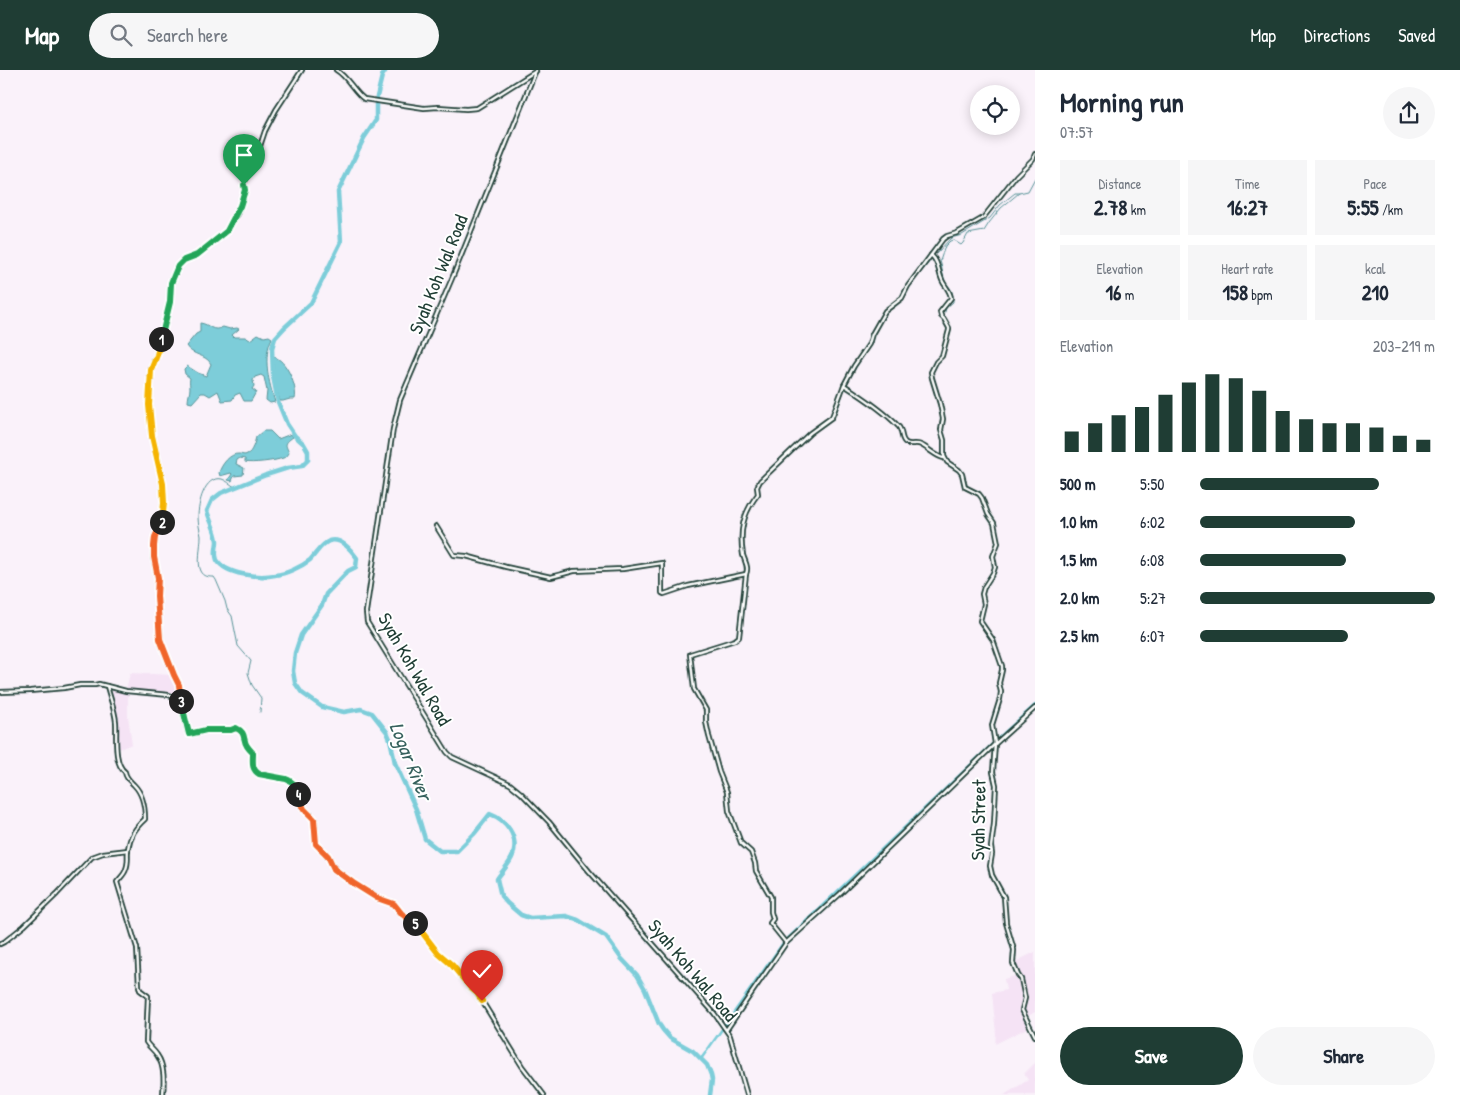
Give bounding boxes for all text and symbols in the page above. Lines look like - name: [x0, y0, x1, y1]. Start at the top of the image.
- search box: [89, 13, 439, 58]
- text: Map: [25, 19, 59, 51]
- icon: search: [107, 21, 135, 49]
- text: Search here: [147, 22, 228, 48]
- text: Map: [1251, 23, 1276, 48]
- text: Directions: [1304, 23, 1370, 48]
- text: Saved: [1398, 23, 1435, 48]
- text: Morning run: [1060, 83, 1184, 121]
- map controls: [970, 85, 1020, 135]
- button: locate: [970, 85, 1020, 135]
- button: share: [1383, 87, 1435, 139]
- text: 07:57: [1060, 121, 1094, 143]
- pin: [223, 134, 265, 185]
- icon: arrive: [230, 141, 258, 169]
- text: Distance: [1098, 174, 1141, 193]
- text: Time: [1235, 174, 1260, 193]
- text: Pace: [1364, 174, 1387, 193]
- text: 2.78: [1094, 193, 1127, 222]
- text: 16:27: [1227, 193, 1268, 222]
- text: 5:55: [1347, 193, 1379, 222]
- text: km: [1127, 200, 1146, 219]
- text: /km: [1379, 200, 1403, 219]
- street label: Syah Koh Wal Road: [402, 210, 474, 337]
- text: Elevation: [1097, 259, 1143, 278]
- text: Heart rate: [1221, 259, 1274, 278]
- text: kcal: [1365, 259, 1385, 278]
- text: 16: [1105, 278, 1121, 307]
- text: 158: [1222, 278, 1248, 307]
- text: 210: [1362, 278, 1389, 307]
- text: m: [1121, 285, 1134, 304]
- text: bpm: [1248, 285, 1273, 304]
- pin: 1: [148, 326, 174, 352]
- text: 1: [159, 330, 164, 349]
- text: Elevation: [1060, 335, 1113, 357]
- text: 203–219 m: [1373, 335, 1435, 357]
- text: 500 m: [1060, 473, 1096, 495]
- text: 5:50: [1140, 473, 1164, 495]
- pin: 2: [150, 510, 174, 534]
- text: 1.0 km: [1060, 511, 1098, 533]
- text: 6:02: [1140, 511, 1165, 533]
- text: 2: [159, 513, 166, 532]
- text: 1.5 km: [1060, 549, 1097, 571]
- text: 6:08: [1140, 549, 1164, 571]
- text: 2.0 km: [1060, 587, 1099, 609]
- text: 5:27: [1140, 587, 1166, 609]
- street label: Syah Koh Wal Road: [372, 608, 458, 731]
- text: 2.5 km: [1060, 625, 1099, 647]
- text: 6:07: [1140, 625, 1165, 647]
- pin: 3: [168, 688, 194, 714]
- text: 3: [178, 692, 185, 711]
- water label: Logar River: [383, 718, 440, 806]
- street label: Syah Street: [964, 779, 992, 861]
- pin: 4: [286, 782, 310, 806]
- text: 4: [296, 785, 301, 804]
- pin: 5: [402, 910, 428, 936]
- street label: Syah Koh Wal Road: [642, 913, 744, 1027]
- text: 5: [413, 914, 418, 933]
- pin: [461, 950, 503, 1001]
- icon: check: [468, 957, 496, 985]
- button: Save: [1060, 1027, 1243, 1085]
- button: Share: [1253, 1027, 1435, 1085]

